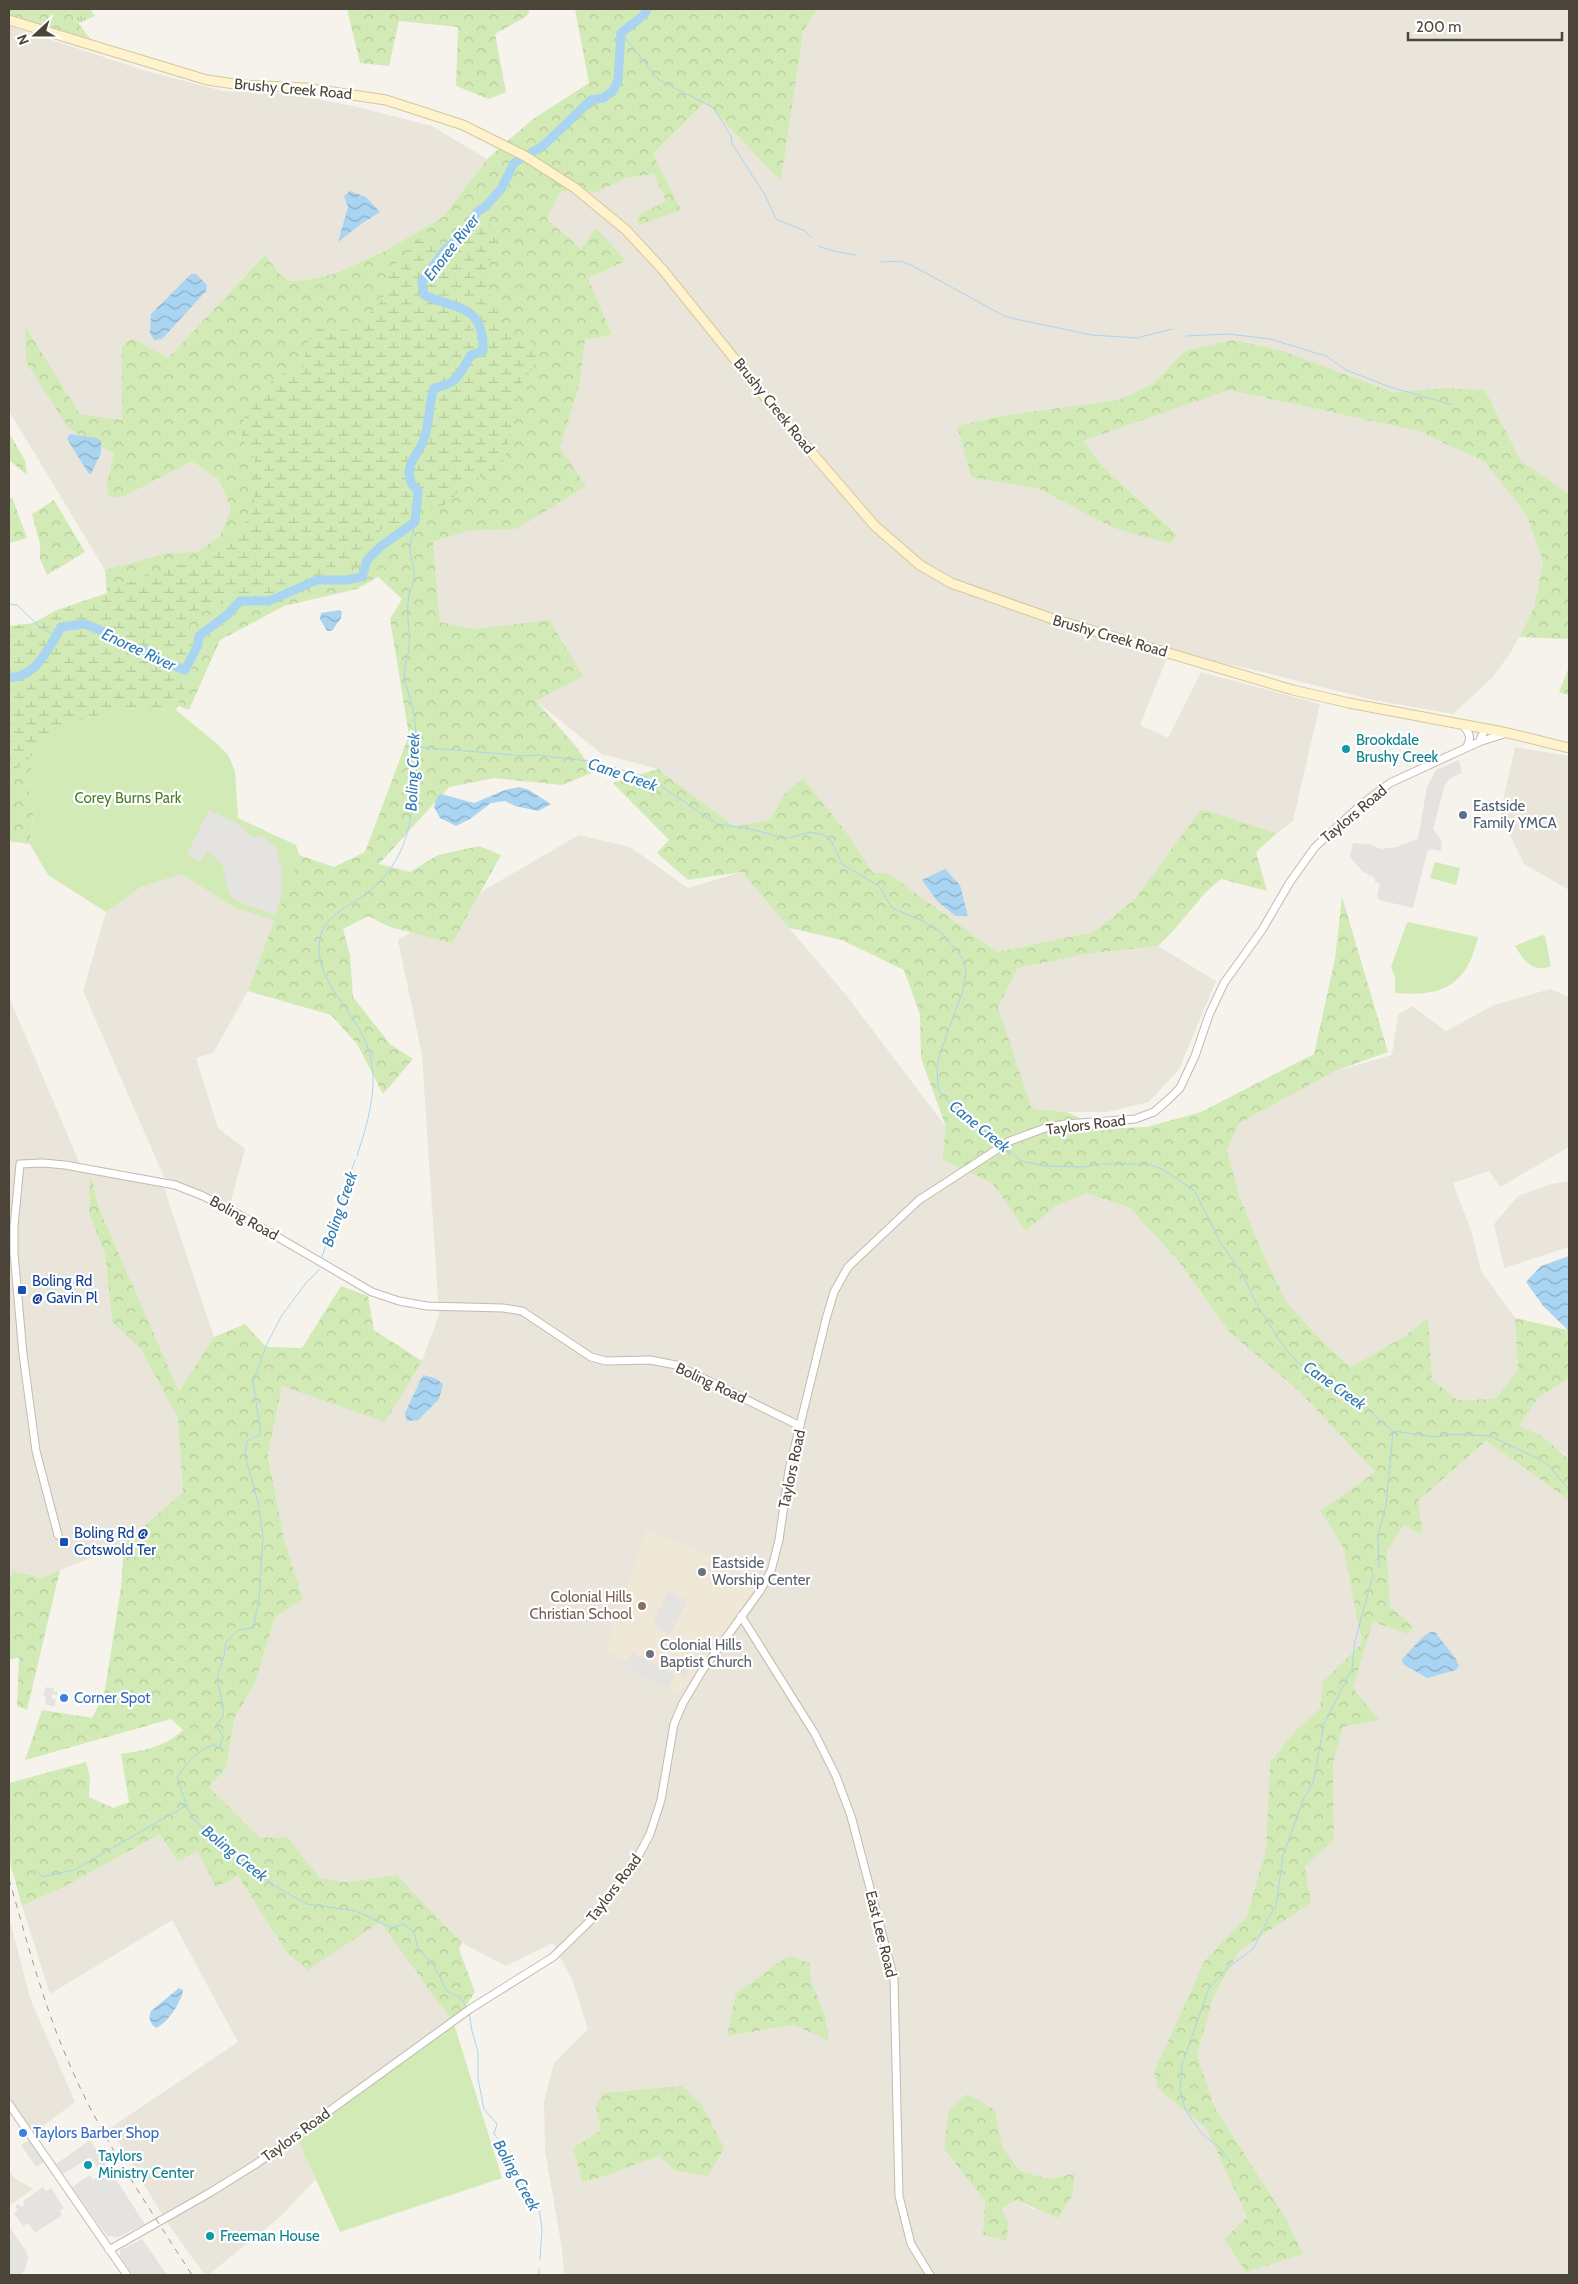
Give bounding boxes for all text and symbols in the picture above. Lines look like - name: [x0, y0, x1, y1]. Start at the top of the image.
- north arrow: [10, 10, 60, 60]
- scale bar: [1408, 10, 1562, 42]
- text: 200 m: [1416, 18, 1461, 36]
- text: N: [13, 32, 33, 48]
- street label: Brushy Creek Road: [233, 75, 353, 103]
- water label: Enoree River: [420, 210, 484, 284]
- street label: Brushy Creek Road: [730, 354, 818, 458]
- street label: Brushy Creek Road: [1051, 611, 1169, 661]
- water label: Enoree River: [99, 624, 180, 675]
- water label: Boling Creek: [402, 731, 423, 812]
- place label: Brookdale Brushy Creek: [1356, 731, 1439, 766]
- marker: Brookdale Brushy Creek: [1340, 743, 1352, 755]
- water label: Cane Creek: [586, 754, 661, 796]
- street label: Taylors Road: [1318, 781, 1390, 847]
- park label: Corey Burns Park: [75, 789, 182, 807]
- place label: Eastside Family YMCA: [1473, 797, 1557, 832]
- marker: Eastside Family YMCA: [1457, 809, 1469, 821]
- water label: Cane Creek: [946, 1096, 1014, 1157]
- street label: Taylors Road: [1045, 1111, 1127, 1139]
- water label: Boling Creek: [318, 1168, 362, 1249]
- street label: Boling Road: [207, 1192, 281, 1244]
- place label: Boling Rd @ Gavin Pl: [32, 1272, 98, 1307]
- marker: Boling Rd @ Gavin Pl: [16, 1284, 28, 1296]
- water label: Cane Creek: [1300, 1357, 1371, 1414]
- street label: Boling Road: [673, 1359, 749, 1407]
- street label: Taylors Road: [775, 1428, 809, 1510]
- place label: Boling Rd @ Cotswold Ter: [74, 1524, 156, 1559]
- marker: Boling Rd @ Cotswold Ter: [58, 1536, 70, 1548]
- place label: Eastside Worship Center: [712, 1554, 810, 1589]
- marker: Eastside Worship Center: [696, 1566, 708, 1578]
- place label: Colonial Hills Christian School: [530, 1588, 632, 1623]
- marker: Colonial Hills Christian School: [636, 1600, 648, 1612]
- place label: Colonial Hills Baptist Church: [660, 1636, 752, 1671]
- marker: Colonial Hills Baptist Church: [644, 1648, 656, 1660]
- place label: Corner Spot: [74, 1689, 150, 1707]
- marker: Corner Spot: [58, 1692, 70, 1704]
- water label: Boling Creek: [198, 1821, 272, 1886]
- street label: Taylors Road: [583, 1851, 645, 1925]
- street label: East Lee Road: [862, 1889, 900, 1979]
- street label: Taylors Road: [258, 2104, 334, 2166]
- place label: Taylors Barber Shop: [33, 2124, 159, 2142]
- marker: Taylors Barber Shop: [17, 2127, 29, 2139]
- water label: Boling Creek: [489, 2136, 544, 2215]
- place label: Taylors Ministry Center: [98, 2147, 194, 2182]
- marker: Taylors Ministry Center: [82, 2159, 94, 2171]
- place label: Freeman House: [220, 2227, 320, 2245]
- marker: Freeman House: [204, 2230, 216, 2242]

